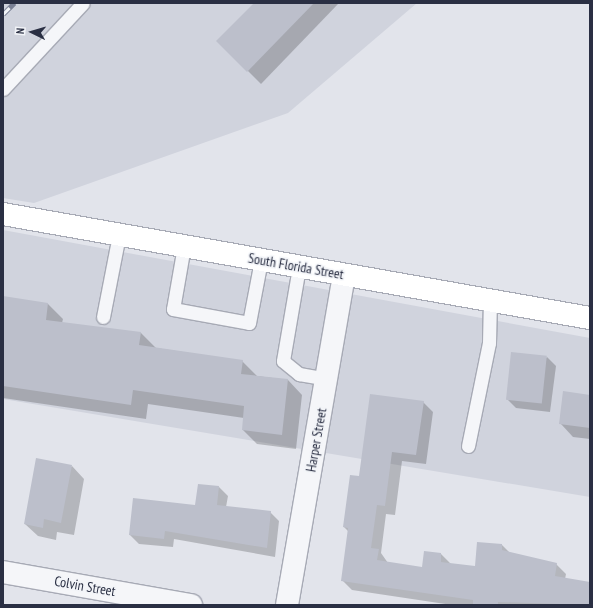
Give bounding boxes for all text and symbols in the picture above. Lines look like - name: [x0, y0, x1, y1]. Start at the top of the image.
- north arrow: [12, 12, 52, 52]
- text: N: [13, 27, 27, 35]
- street label: South Florida Street: [247, 249, 345, 283]
- street label: Harper Street: [302, 407, 330, 473]
- street label: Colvin Street: [53, 572, 117, 600]

